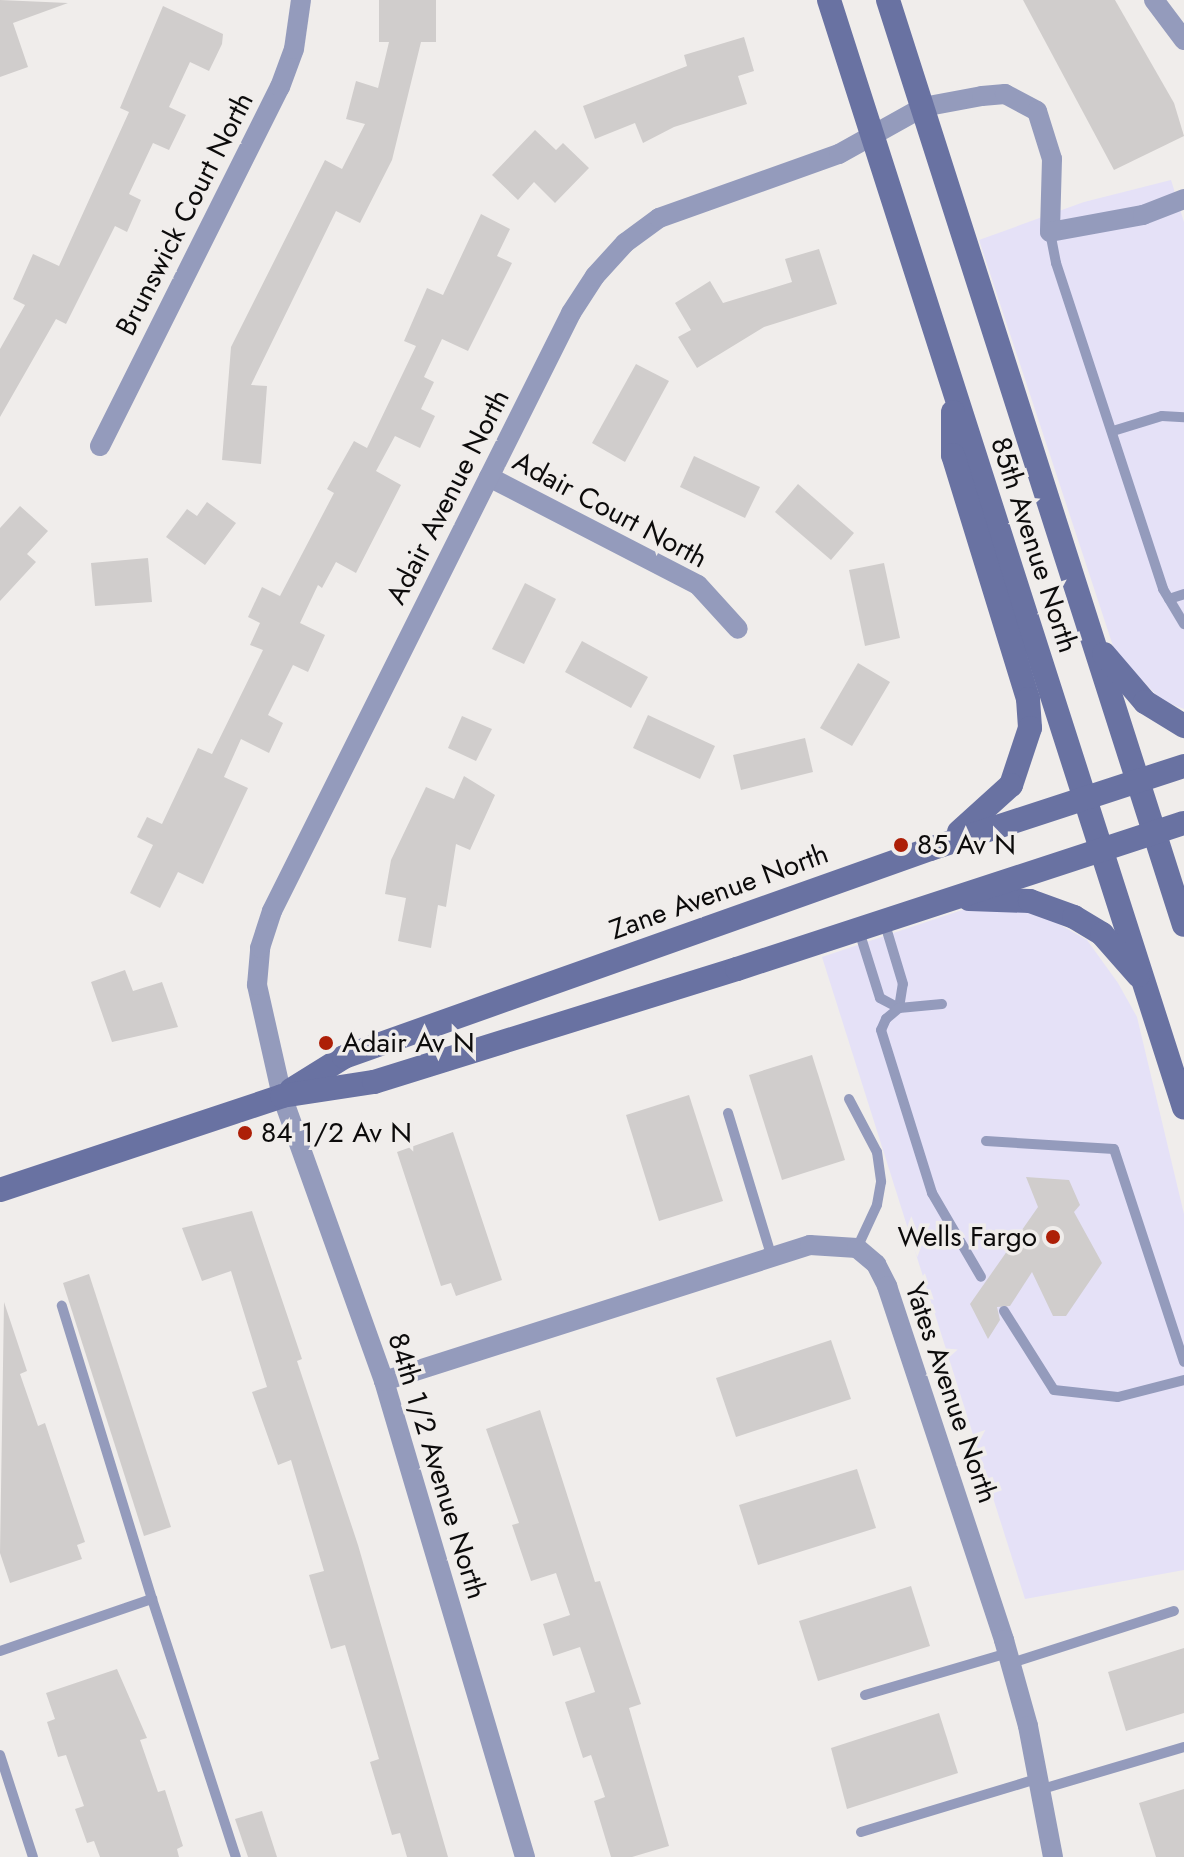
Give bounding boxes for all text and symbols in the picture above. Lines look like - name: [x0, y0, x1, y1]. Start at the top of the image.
- street label: Brunswick Court North: [109, 87, 261, 341]
- street label: Adair Avenue North: [379, 384, 517, 610]
- street label: 85th Avenue North: [983, 433, 1085, 657]
- street label: Adair Court North: [507, 445, 713, 575]
- place label: 85 Av N: [917, 828, 1016, 862]
- marker: 85 Av N: [892, 836, 910, 854]
- street label: Zane Avenue North: [605, 837, 833, 947]
- place label: Adair Av N: [342, 1026, 475, 1060]
- marker: Adair Av N: [317, 1034, 335, 1052]
- place label: 84 1/2 Av N: [261, 1116, 412, 1150]
- marker: 84 1/2 Av N: [236, 1124, 254, 1142]
- place label: Wells Fargo: [897, 1220, 1037, 1254]
- marker: Wells Fargo: [1044, 1228, 1062, 1246]
- street label: Yates Avenue North: [898, 1278, 1004, 1508]
- street label: 84th 1/2 Avenue North: [381, 1329, 493, 1603]

